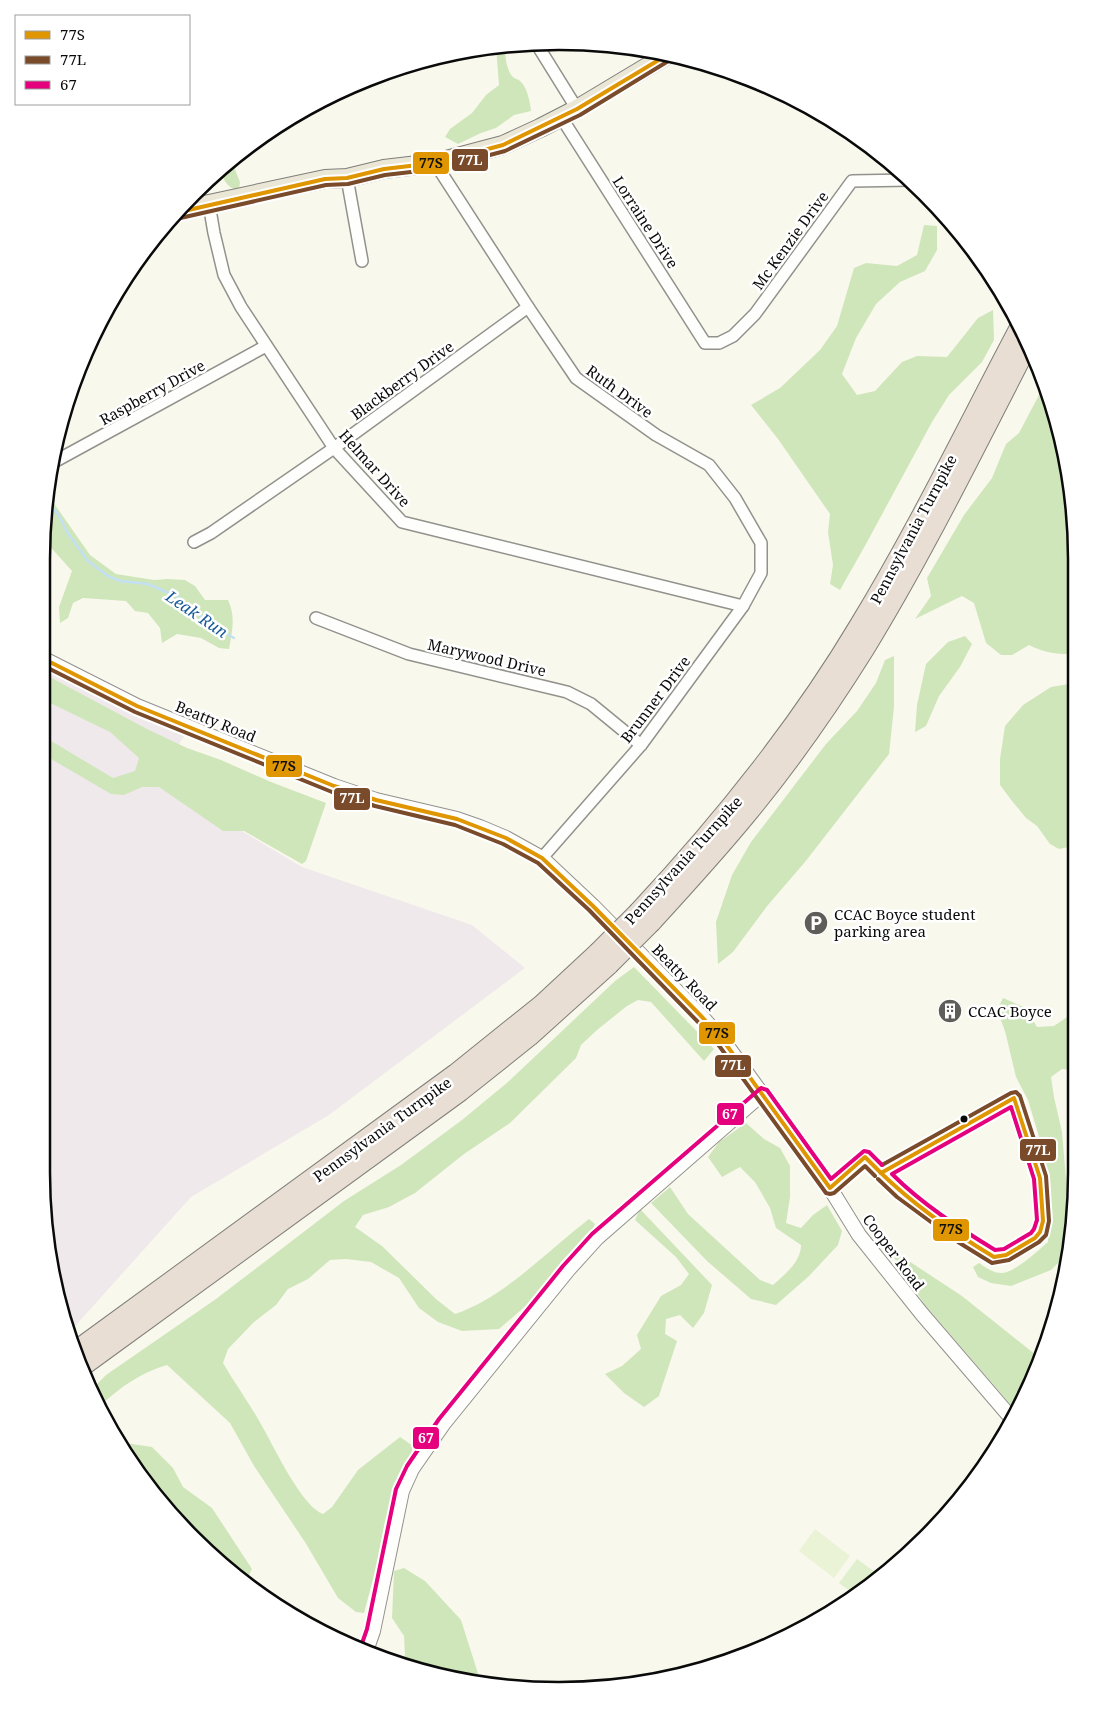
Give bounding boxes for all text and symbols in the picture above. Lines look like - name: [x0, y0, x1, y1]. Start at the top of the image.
- legend: [15, 15, 190, 105]
- text: 77S: [60, 24, 85, 44]
- text: 77L: [60, 49, 86, 69]
- text: 67: [60, 74, 77, 94]
- line badge: 77L: [451, 148, 489, 172]
- text: 77L: [458, 150, 482, 169]
- line badge: 77S: [412, 151, 450, 175]
- text: 77S: [419, 153, 443, 172]
- street label: Lorraine Drive: [609, 172, 683, 272]
- street label: Mc Kenzie Drive: [747, 187, 833, 293]
- street label: Blackberry Drive: [347, 336, 457, 424]
- street label: Raspberry Drive: [96, 355, 208, 429]
- street label: Ruth Drive: [583, 360, 657, 422]
- street label: Helmar Drive: [335, 425, 415, 511]
- street label: Pennsylvania Turnpike: [865, 451, 961, 607]
- water label: Leak Run: [161, 585, 233, 643]
- street label: Marywood Drive: [426, 634, 548, 680]
- street label: Brunner Drive: [616, 651, 694, 747]
- street label: Beatty Road: [173, 696, 259, 746]
- line badge: 77S: [265, 754, 303, 778]
- text: 77S: [272, 756, 296, 775]
- line badge: 77L: [333, 787, 371, 811]
- text: 77L: [340, 788, 364, 807]
- street label: Pennsylvania Turnpike: [620, 792, 746, 928]
- place label: CCAC Boyce student parking area: [834, 904, 976, 941]
- parking icon: CCAC Boyce student parking area: [803, 910, 829, 936]
- street label: Beatty Road: [648, 939, 722, 1015]
- building icon: CCAC Boyce: [937, 998, 963, 1024]
- place label: CCAC Boyce: [968, 1001, 1052, 1021]
- line badge: 77S: [698, 1021, 736, 1045]
- text: 77S: [705, 1023, 729, 1042]
- line badge: 77L: [714, 1054, 752, 1078]
- text: 77L: [721, 1055, 745, 1074]
- street label: Pennsylvania Turnpike: [309, 1072, 455, 1186]
- line badge: 67: [716, 1102, 745, 1126]
- text: 67: [722, 1104, 738, 1123]
- unlabelled marker: [959, 1114, 969, 1124]
- line badge: 77L: [1019, 1138, 1057, 1162]
- text: 77L: [1026, 1140, 1050, 1159]
- street label: Cooper Road: [859, 1210, 929, 1294]
- line badge: 77S: [932, 1218, 970, 1242]
- text: 77S: [939, 1219, 963, 1238]
- line badge: 67: [412, 1426, 440, 1450]
- text: 67: [418, 1428, 434, 1447]

